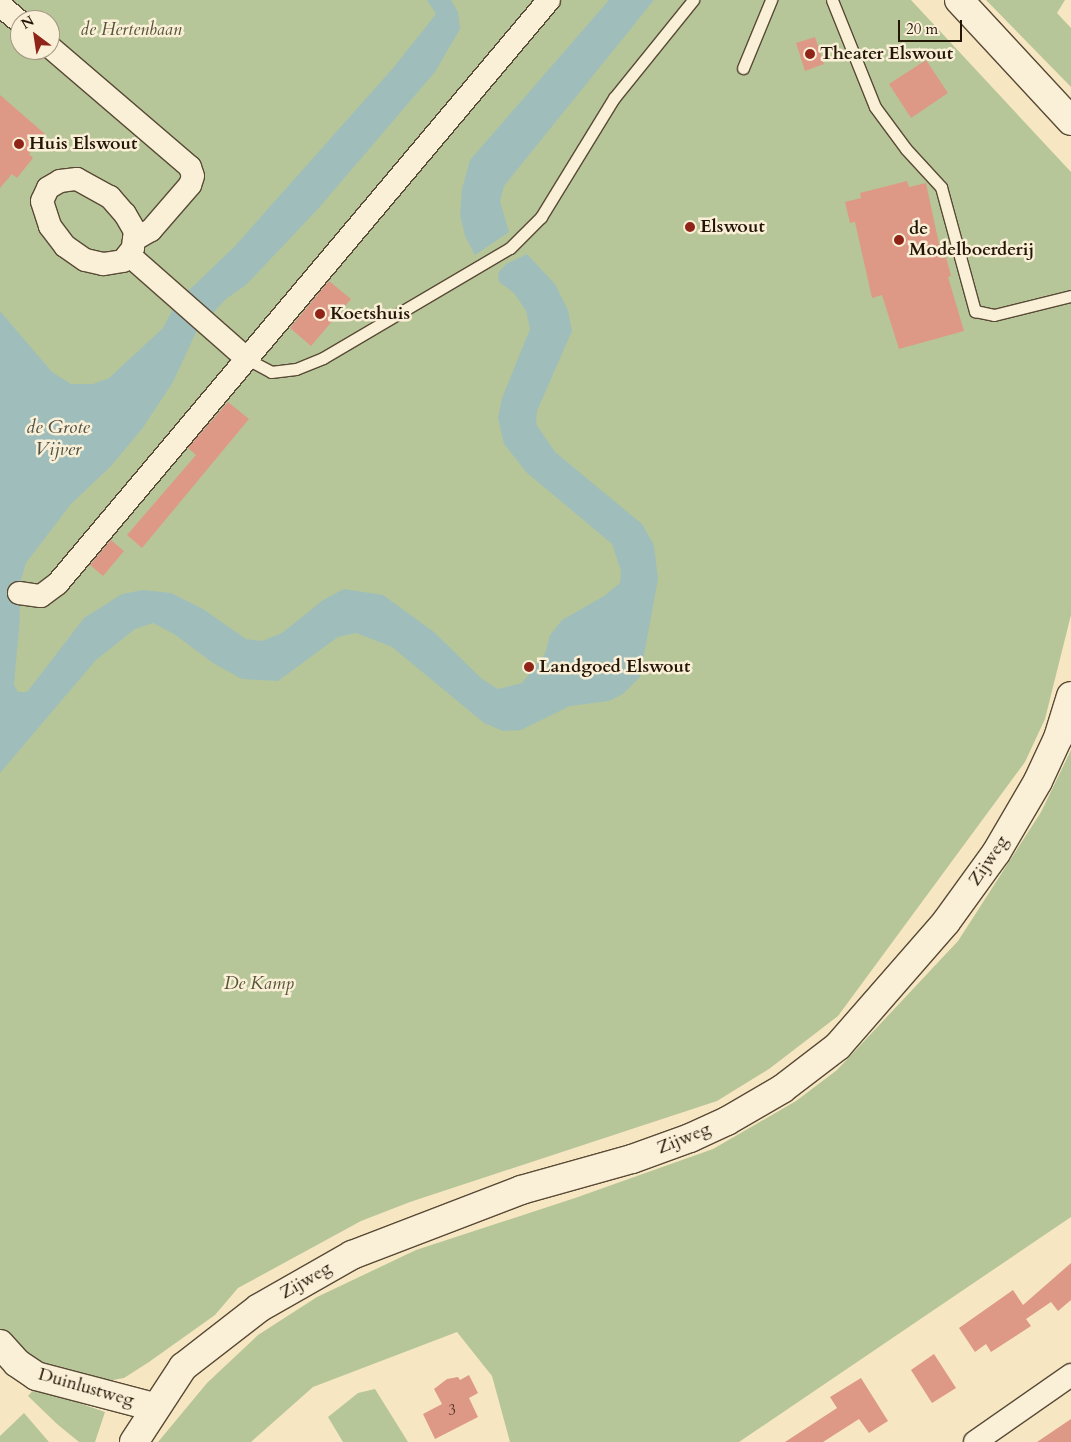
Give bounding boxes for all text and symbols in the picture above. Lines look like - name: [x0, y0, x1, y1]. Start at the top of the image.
- north arrow: [10, 10, 60, 60]
- scale bar: [901, 10, 965, 42]
- text: N: [17, 11, 38, 34]
- park label: de Hertenbaan: [80, 19, 182, 41]
- text: 20 m: [906, 19, 938, 39]
- place label: Theater Elswout: [820, 43, 953, 65]
- marker: Theater Elswout: [804, 48, 816, 60]
- place label: Huis Elswout: [29, 133, 137, 155]
- marker: Huis Elswout: [13, 138, 25, 150]
- place label: Elswout: [700, 216, 765, 238]
- place label: de Modelboerderij: [909, 219, 1034, 262]
- marker: Elswout: [684, 221, 696, 233]
- marker: de Modelboerderij: [893, 234, 905, 246]
- place label: Koetshuis: [330, 303, 410, 325]
- marker: Koetshuis: [314, 308, 326, 320]
- water label: de Grote Vijver: [26, 417, 90, 461]
- place label: Landgoed Elswout: [539, 656, 690, 678]
- marker: Landgoed Elswout: [523, 661, 535, 673]
- street label: Zijweg: [964, 832, 1014, 890]
- park label: De Kamp: [224, 973, 294, 995]
- street label: Zijweg: [654, 1119, 714, 1159]
- street label: Zijweg: [276, 1258, 336, 1304]
- street label: Duinlustweg: [36, 1364, 136, 1412]
- house number: 3: [448, 1402, 456, 1420]

